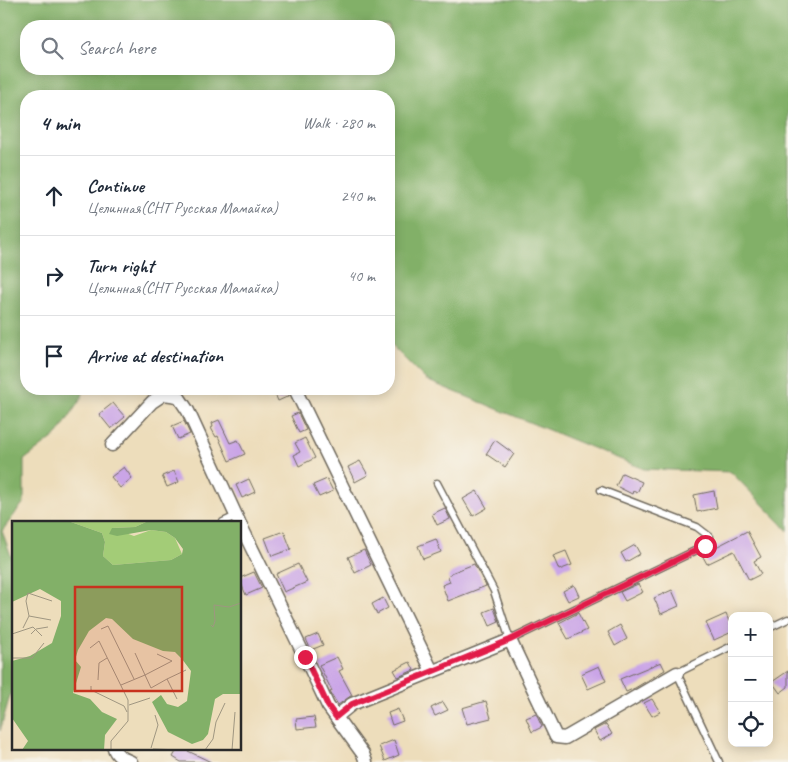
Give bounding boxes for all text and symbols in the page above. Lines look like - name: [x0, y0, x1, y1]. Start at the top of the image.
- search box: [20, 20, 395, 75]
- icon: search: [38, 34, 66, 62]
- text: Search here: [78, 36, 155, 60]
- text: 4 min: [40, 110, 80, 136]
- text: Walk · 280 m: [303, 113, 375, 133]
- text: Continue: [87, 174, 144, 198]
- icon: ahead: [40, 182, 68, 210]
- text: 240 m: [341, 186, 375, 206]
- text: Целинная(СНТ Русская Мамайка): [87, 198, 278, 218]
- text: Turn right: [87, 254, 154, 278]
- icon: right: [40, 262, 68, 290]
- text: 40 m: [348, 266, 375, 286]
- text: Целинная(СНТ Русская Мамайка): [87, 278, 278, 298]
- icon: arrive: [40, 342, 68, 370]
- text: Arrive at destination: [87, 344, 223, 368]
- inset map: [12, 521, 241, 750]
- route start: [694, 535, 717, 558]
- map controls: [728, 612, 773, 747]
- button: +: [728, 612, 773, 657]
- route end: [294, 646, 317, 669]
- button: −: [728, 657, 773, 702]
- button: locate: [728, 702, 773, 747]

